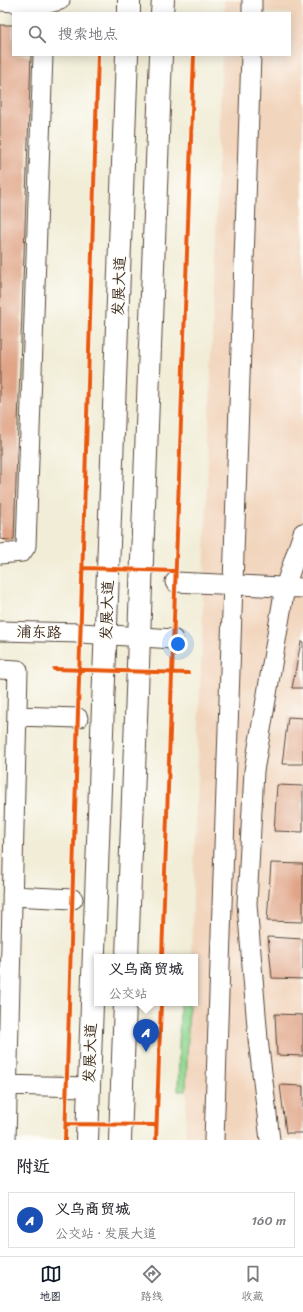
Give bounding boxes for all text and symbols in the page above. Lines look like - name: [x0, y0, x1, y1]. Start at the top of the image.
- search box: [12, 12, 291, 56]
- text: 搜索地点: [58, 21, 118, 47]
- icon: search: [26, 23, 48, 45]
- street label: 发展大道: [105, 256, 133, 316]
- street label: 发展大道: [93, 580, 121, 640]
- street label: 浦东路: [16, 619, 62, 645]
- your location: [168, 634, 188, 654]
- popup: [94, 954, 198, 1006]
- text: 义乌商贸城: [108, 956, 184, 982]
- text: 公交站: [108, 982, 148, 1005]
- pin: A: [133, 1019, 159, 1052]
- street label: 发展大道: [76, 1023, 104, 1083]
- text: 附近: [16, 1151, 50, 1181]
- text: 义乌商贸城: [55, 1196, 130, 1222]
- text: A: [26, 1209, 34, 1232]
- text: 160 m: [251, 1209, 286, 1232]
- text: 公交站 · 发展大道: [55, 1222, 156, 1245]
- tab: 地图: [40, 1263, 62, 1306]
- tab: 路线: [141, 1263, 163, 1306]
- tab: 收藏: [242, 1263, 264, 1306]

